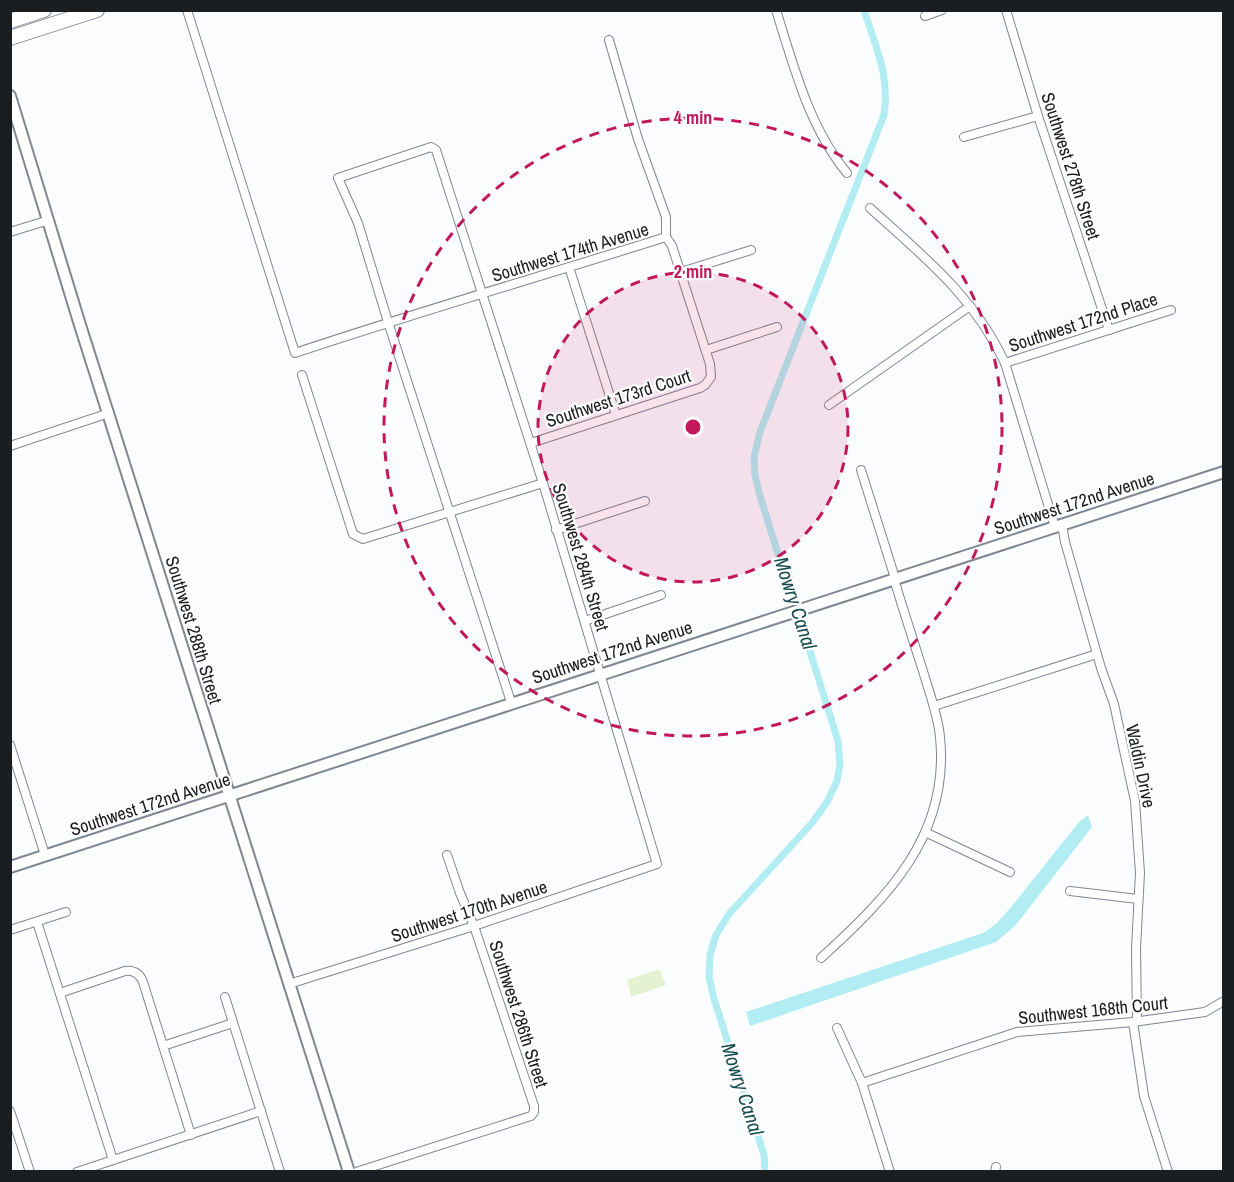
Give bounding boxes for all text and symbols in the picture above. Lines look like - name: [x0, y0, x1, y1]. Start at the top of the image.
- street label: Southwest 278th Street: [1035, 89, 1107, 243]
- text: 4 min: [674, 105, 712, 130]
- street label: Southwest 174th Avenue: [488, 216, 652, 288]
- text: 2 min: [674, 259, 712, 284]
- street label: Southwest 172nd Place: [1005, 286, 1161, 358]
- street label: Southwest 173rd Court: [542, 363, 694, 433]
- centre of rings: [683, 417, 703, 437]
- street label: Southwest 172nd Avenue: [991, 465, 1157, 541]
- street label: Southwest 284th Street: [547, 480, 615, 634]
- street label: Southwest 288th Street: [160, 553, 228, 707]
- water label: Mowry Canal: [768, 553, 824, 653]
- street label: Southwest 172nd Avenue: [529, 614, 695, 690]
- street label: Waldin Drive: [1120, 722, 1162, 810]
- street label: Southwest 172nd Avenue: [67, 766, 233, 842]
- street label: Southwest 170th Avenue: [388, 874, 550, 948]
- street label: Southwest 286th Street: [483, 937, 555, 1091]
- street label: Southwest 168th Court: [1017, 990, 1169, 1030]
- water label: Mowry Canal: [715, 1039, 771, 1139]

